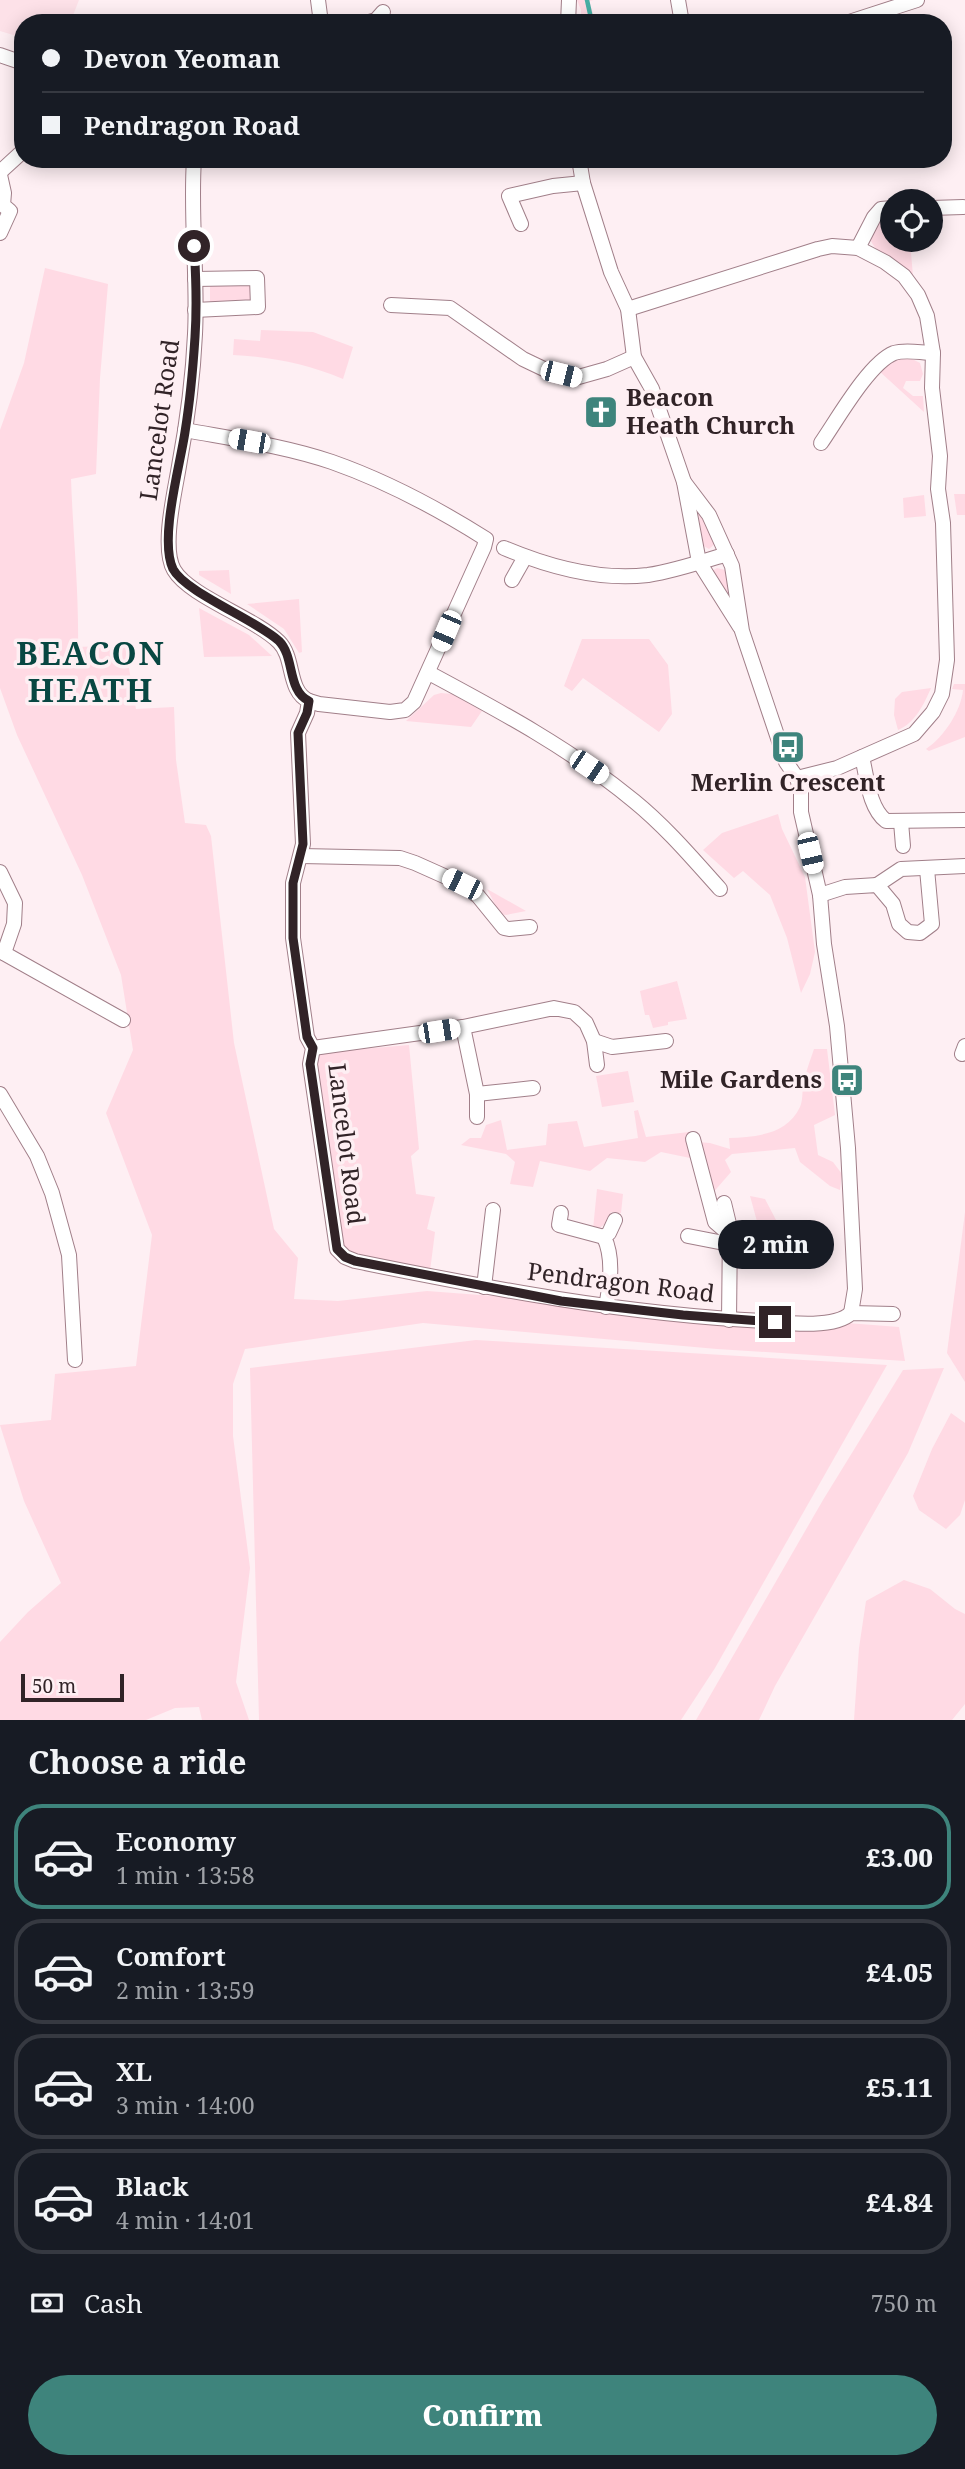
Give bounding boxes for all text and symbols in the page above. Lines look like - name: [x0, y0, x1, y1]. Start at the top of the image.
- text: Devon Yeoman: [84, 40, 280, 76]
- text: Pendragon Road: [84, 107, 300, 143]
- map controls: [880, 189, 943, 252]
- button: locate: [880, 189, 943, 252]
- route start: [178, 230, 210, 262]
- street label: Lancelot Road: [131, 337, 186, 503]
- car: [539, 359, 584, 389]
- place label: Beacon Heath Church: [626, 380, 795, 441]
- church icon: Beacon Heath Church: [582, 393, 620, 431]
- car: [227, 427, 272, 455]
- car: [429, 608, 464, 654]
- district label: BEACON HEATH: [16, 631, 166, 711]
- bus stop icon: Merlin Crescent: [769, 728, 807, 766]
- car: [566, 747, 613, 787]
- place label: Merlin Crescent: [691, 765, 885, 798]
- car: [796, 830, 825, 876]
- car: [439, 865, 486, 903]
- car: [417, 1017, 462, 1045]
- street label: Lancelot Road: [321, 1061, 374, 1227]
- bus stop icon: Mile Gardens: [828, 1061, 866, 1099]
- place label: Mile Gardens: [660, 1062, 822, 1095]
- callout: 2 min: [717, 1220, 833, 1270]
- text: 2 min: [743, 1228, 809, 1260]
- street label: Pendragon Road: [526, 1254, 717, 1309]
- route end: [759, 1306, 791, 1338]
- scale bar: [21, 1671, 124, 1703]
- text: 50 m: [32, 1673, 76, 1699]
- text: Choose a ride: [28, 1740, 247, 1783]
- text: Economy: [116, 1823, 236, 1859]
- icon: car: [32, 1825, 95, 1888]
- text: £3.00: [866, 1839, 933, 1875]
- text: 1 min · 13:58: [116, 1859, 254, 1891]
- text: Comfort: [116, 1938, 226, 1974]
- icon: car: [32, 1940, 95, 2003]
- text: £4.05: [866, 1954, 933, 1990]
- text: 2 min · 13:59: [116, 1974, 254, 2006]
- text: XL: [116, 2053, 152, 2089]
- icon: car: [32, 2055, 95, 2118]
- text: £5.11: [866, 2069, 933, 2105]
- text: 3 min · 14:00: [116, 2089, 254, 2121]
- text: Black: [116, 2168, 189, 2204]
- icon: car: [32, 2170, 95, 2233]
- text: £4.84: [866, 2184, 933, 2220]
- text: 4 min · 14:01: [116, 2204, 254, 2236]
- icon: cash: [28, 2284, 66, 2322]
- text: Cash: [84, 2285, 143, 2321]
- text: 750 m: [871, 2287, 937, 2319]
- button: Confirm: [28, 2375, 937, 2455]

